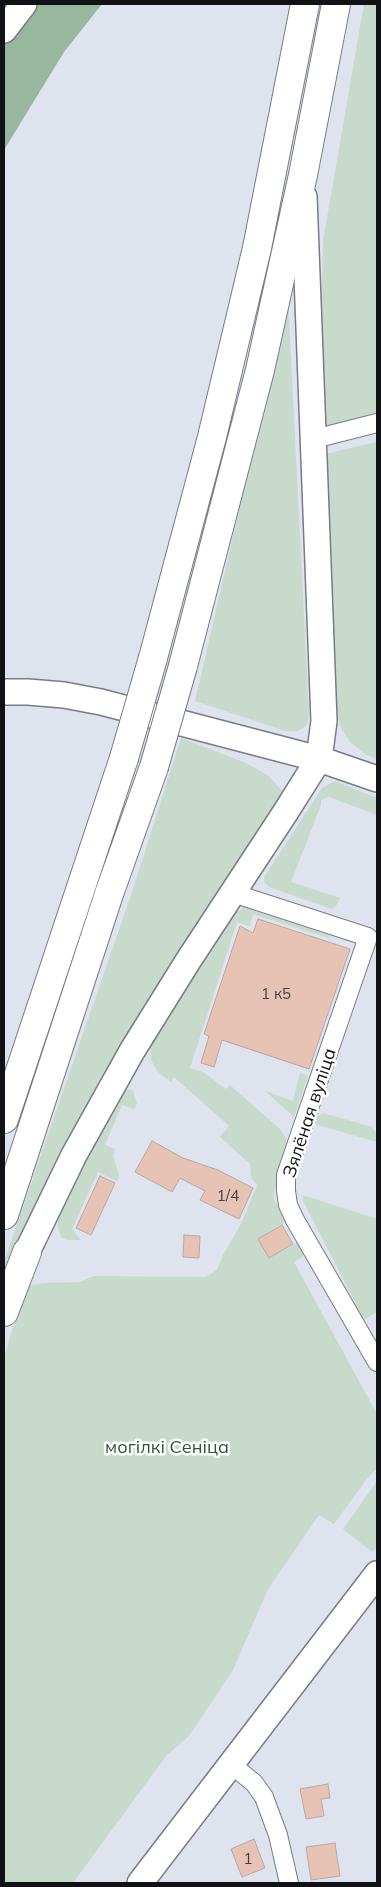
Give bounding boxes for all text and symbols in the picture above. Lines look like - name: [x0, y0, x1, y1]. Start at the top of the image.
- house number: 1 к5: [261, 985, 291, 1003]
- street label: Зялёная вуліца: [279, 1046, 341, 1180]
- house number: 1/4: [217, 1187, 239, 1205]
- park label: могілкі Сеніца: [105, 1437, 229, 1459]
- house number: 1: [244, 1850, 252, 1868]

